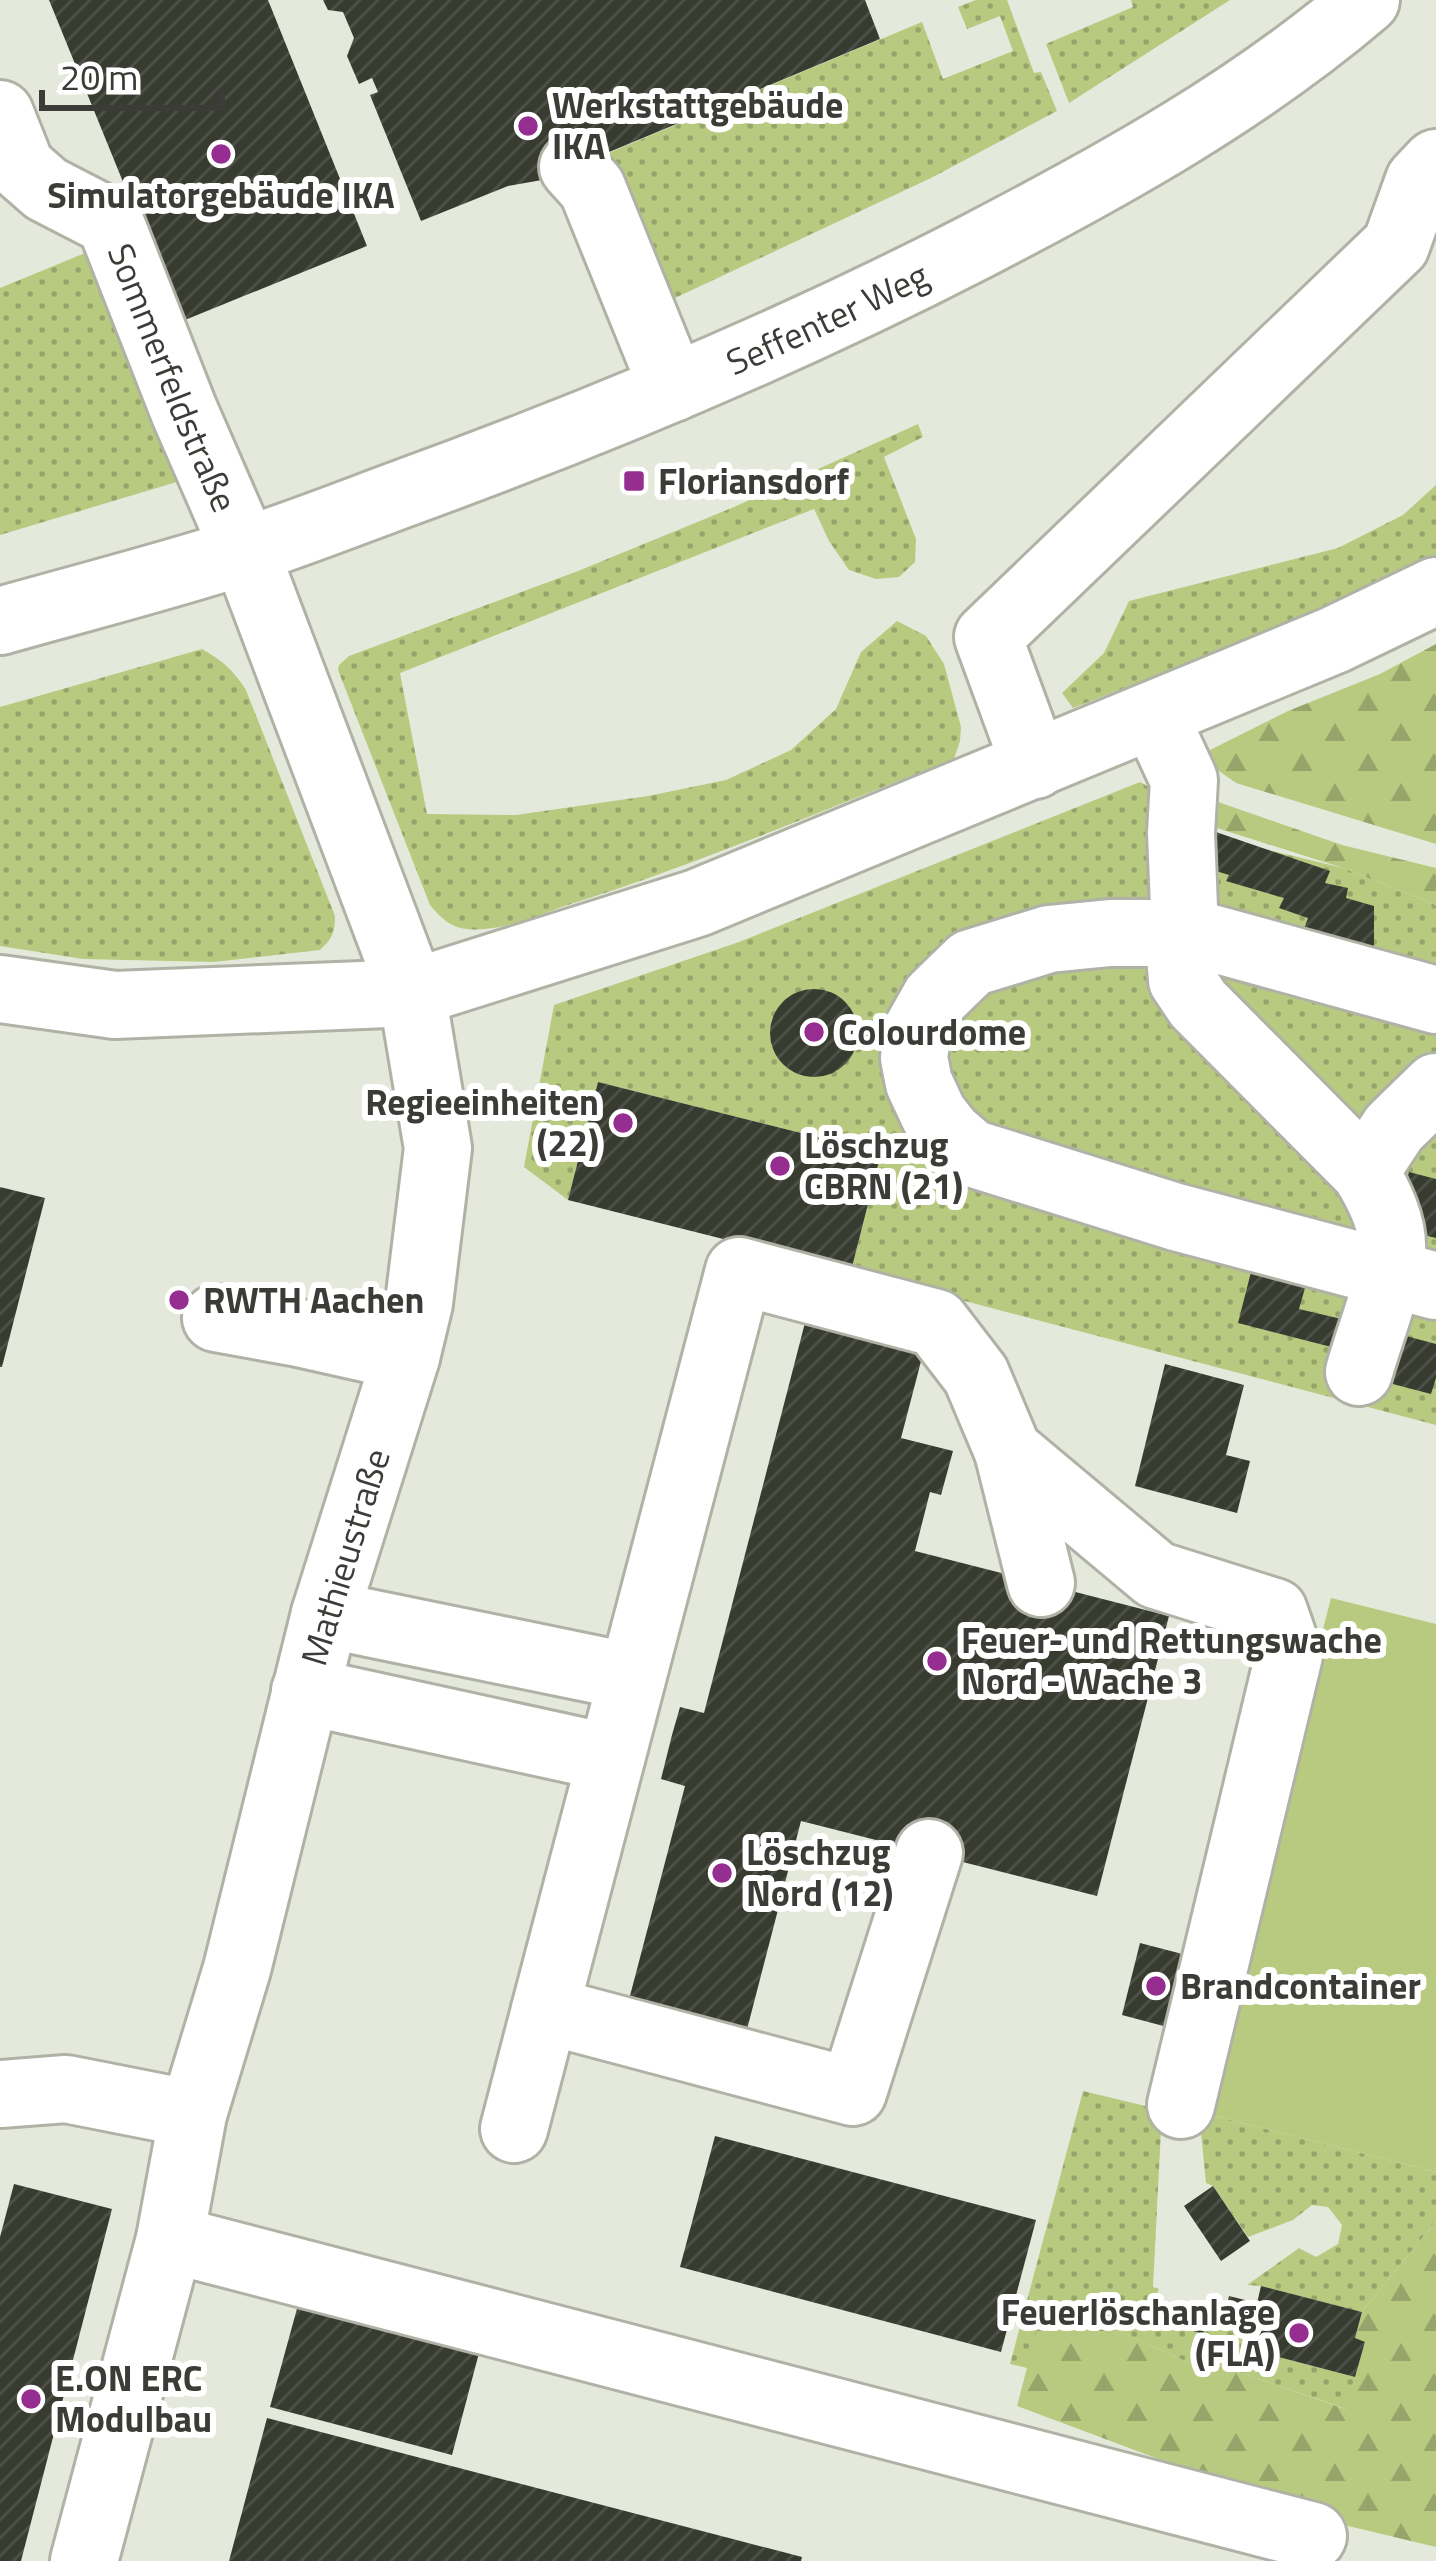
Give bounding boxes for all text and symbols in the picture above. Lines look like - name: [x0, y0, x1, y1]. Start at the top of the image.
- scale bar: [42, 36, 222, 110]
- text: 20 m: [60, 49, 138, 104]
- place label: Werkstattgebäude IKA: [552, 77, 843, 173]
- marker: Werkstattgebäude IKA: [515, 113, 541, 139]
- marker: Simulatorgebäude IKA: [208, 141, 234, 167]
- place label: Simulatorgebäude IKA: [47, 167, 395, 222]
- street label: Sommerfeldstraße: [94, 235, 253, 520]
- street label: Seffenter Weg: [717, 247, 938, 389]
- place label: Floriansdorf: [658, 453, 849, 508]
- marker: Floriansdorf: [621, 468, 647, 494]
- place label: Colourdome: [838, 1004, 1026, 1059]
- marker: Colourdome: [801, 1019, 827, 1045]
- place label: Regieeinheiten (22): [365, 1074, 599, 1170]
- marker: Regieeinheiten (22): [610, 1110, 636, 1136]
- place label: Löschzug CBRN (21): [804, 1117, 963, 1213]
- marker: Löschzug CBRN (21): [767, 1153, 793, 1179]
- place label: RWTH Aachen: [203, 1272, 424, 1327]
- marker: RWTH Aachen: [166, 1287, 192, 1313]
- street label: Mathieustraße: [285, 1442, 404, 1672]
- place label: Feuer- und Rettungswache Nord - Wache 3: [961, 1612, 1382, 1708]
- marker: Feuer- und Rettungswache Nord - Wache 3: [924, 1648, 950, 1674]
- place label: Löschzug Nord (12): [746, 1824, 893, 1920]
- marker: Löschzug Nord (12): [709, 1860, 735, 1886]
- place label: Brandcontainer: [1180, 1958, 1421, 2013]
- marker: Brandcontainer: [1143, 1973, 1169, 1999]
- place label: Feuerlöschanlage (FLA): [1001, 2284, 1275, 2380]
- marker: Feuerlöschanlage (FLA): [1286, 2320, 1312, 2346]
- place label: E.ON ERC Modulbau: [55, 2350, 212, 2446]
- marker: E.ON ERC Modulbau: [18, 2386, 44, 2412]

